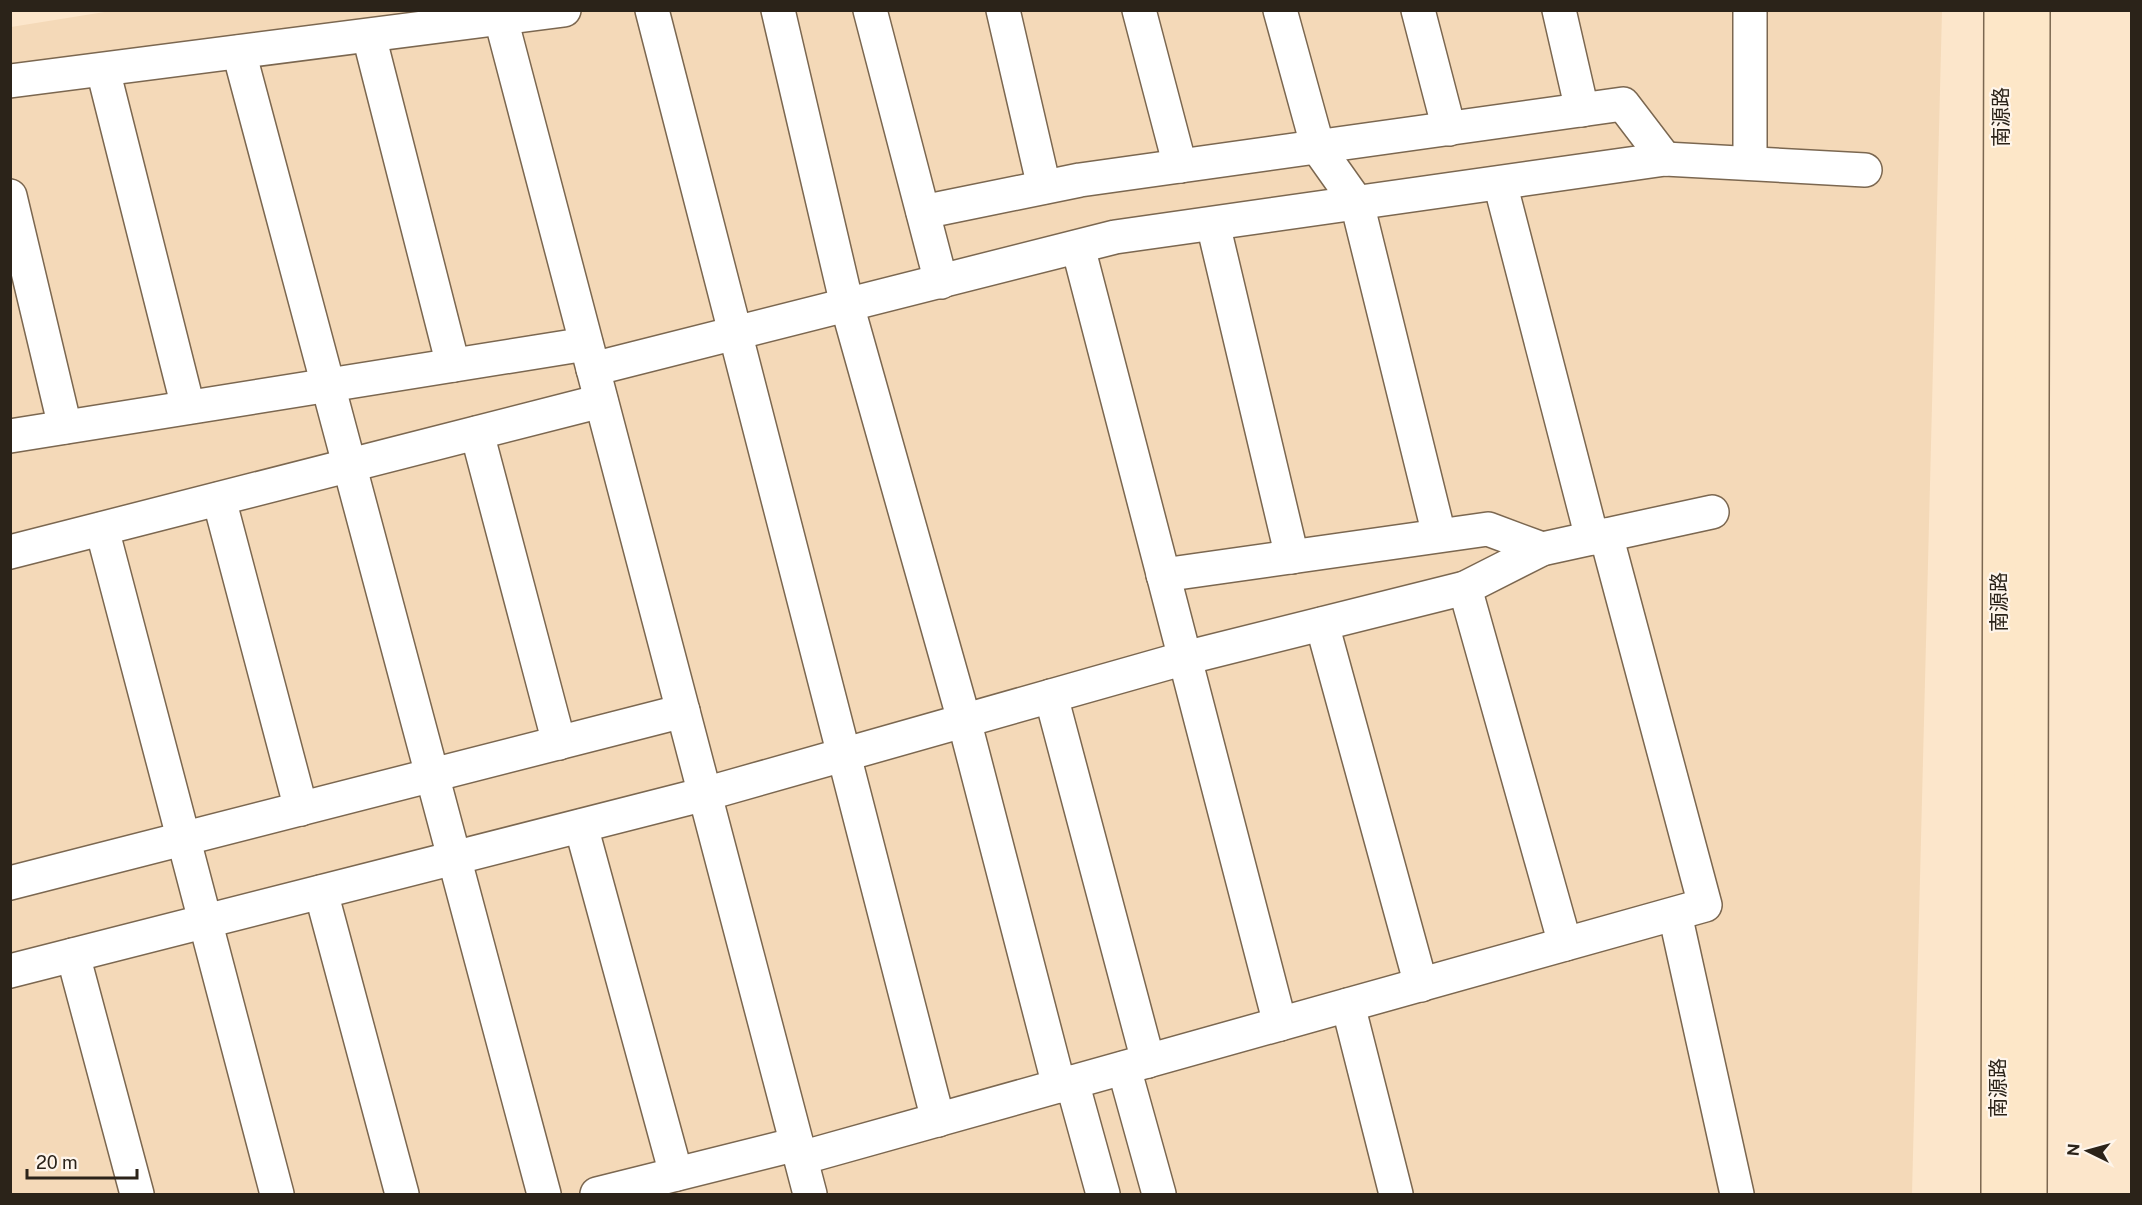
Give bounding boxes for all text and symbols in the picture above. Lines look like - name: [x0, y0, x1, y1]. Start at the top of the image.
- street label: 南源路: [1989, 87, 2013, 147]
- street label: 南源路: [1987, 572, 2011, 632]
- street label: 南源路: [1986, 1058, 2010, 1118]
- north arrow: [2058, 1121, 2118, 1181]
- scale bar: [27, 1142, 136, 1180]
- text: N: [2064, 1143, 2084, 1157]
- text: 20 m: [36, 1152, 78, 1173]

